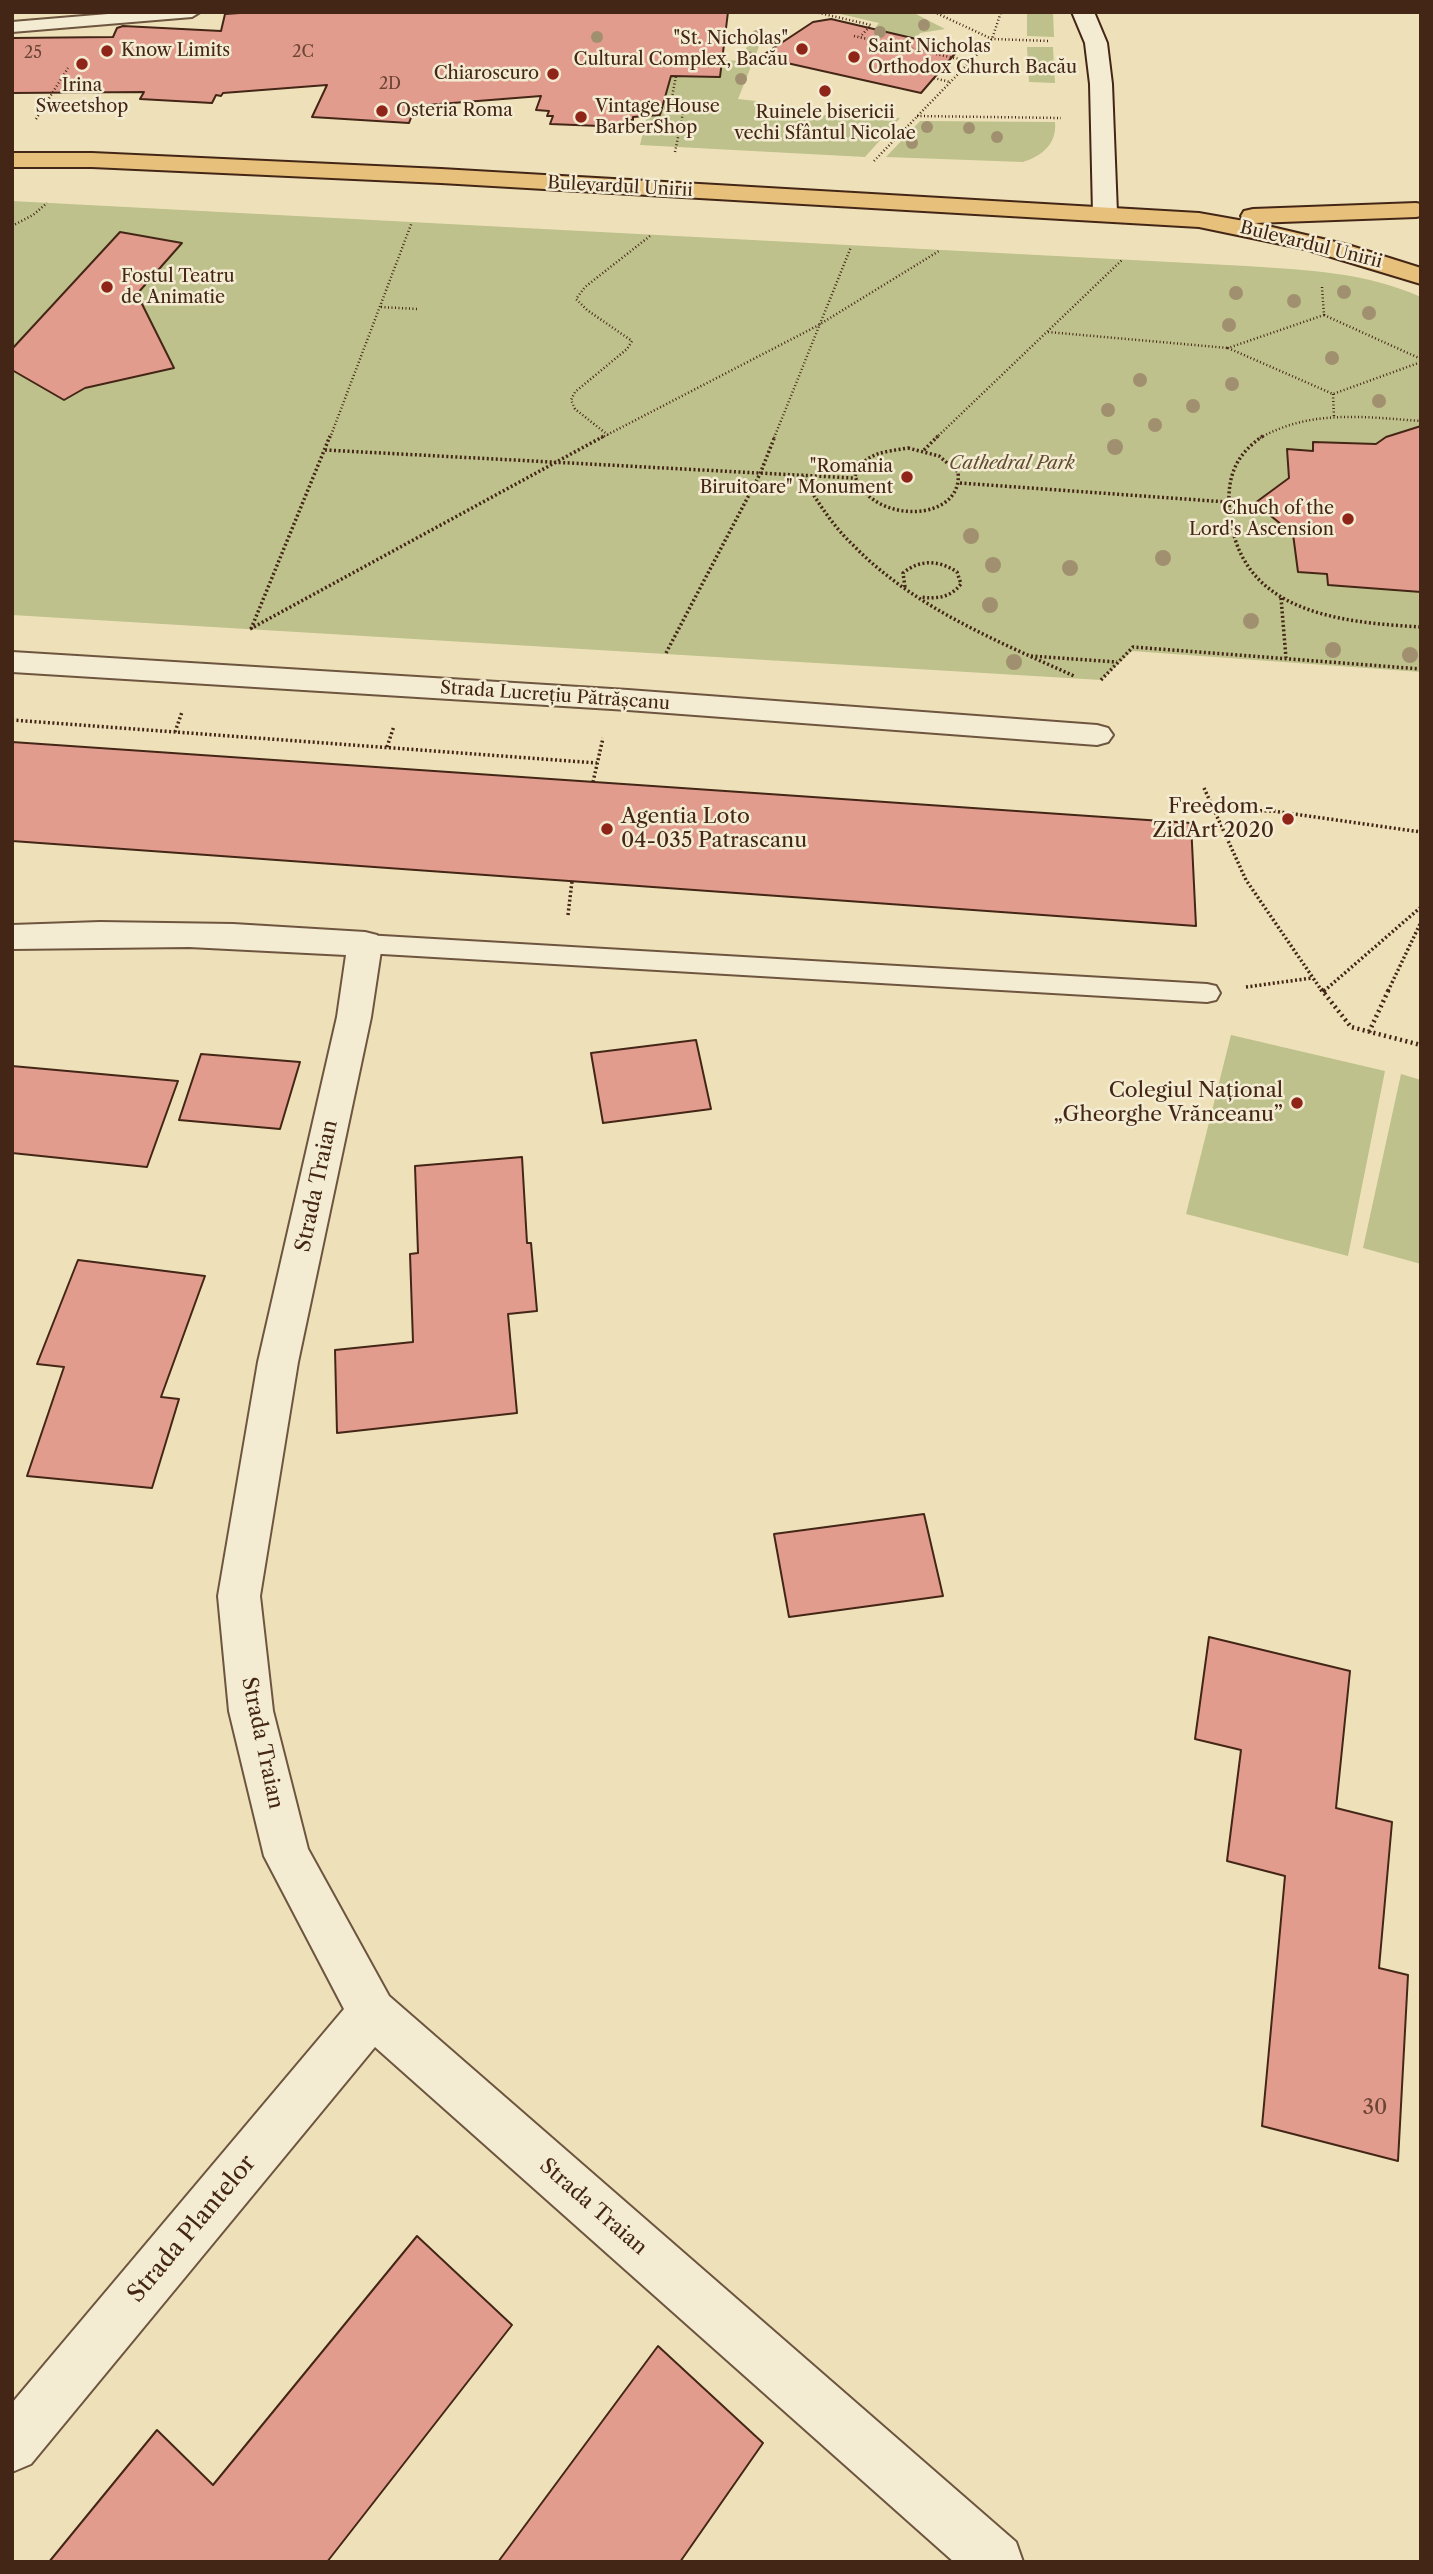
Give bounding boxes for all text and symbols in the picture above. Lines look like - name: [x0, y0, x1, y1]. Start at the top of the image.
- place label: "St. Nicholas" Cultural Complex, Bacău: [574, 28, 788, 70]
- place label: Saint Nicholas Orthodox Church Bacău: [868, 36, 1077, 78]
- place label: Know Limits: [121, 40, 230, 62]
- marker: "St. Nicholas" Cultural Complex, Bacău: [794, 41, 810, 57]
- house number: 2C: [292, 42, 314, 62]
- house number: 25: [24, 43, 42, 63]
- marker: Know Limits: [99, 43, 115, 59]
- marker: Saint Nicholas Orthodox Church Bacău: [846, 49, 862, 65]
- marker: Irina Sweetshop: [74, 56, 90, 72]
- place label: Chiaroscuro: [434, 63, 539, 85]
- marker: Chiaroscuro: [545, 66, 561, 82]
- house number: 2D: [379, 74, 401, 94]
- place label: Irina Sweetshop: [36, 75, 128, 118]
- marker: Ruinele bisericii vechi Sfântul Nicolae: [817, 83, 833, 99]
- place label: Vintage House BarberShop: [595, 96, 720, 138]
- place label: Osteria Roma: [396, 100, 513, 122]
- place label: Ruinele bisericii vechi Sfântul Nicolae: [734, 102, 916, 144]
- marker: Osteria Roma: [374, 103, 390, 119]
- marker: Vintage House BarberShop: [573, 109, 589, 125]
- street label: Bulevardul Unirii: [547, 172, 693, 202]
- street label: Bulevardul Unirii: [1238, 217, 1384, 273]
- place label: Fostul Teatru de Animatie: [121, 266, 235, 308]
- marker: Fostul Teatru de Animatie: [99, 279, 115, 295]
- park label: Cathedral Park: [949, 453, 1075, 475]
- place label: "Romania Biruitoare" Monument: [700, 456, 893, 498]
- marker: "Romania Biruitoare" Monument: [899, 469, 915, 485]
- place label: Chuch of the Lord's Ascension: [1189, 498, 1334, 540]
- marker: Chuch of the Lord's Ascension: [1340, 511, 1356, 527]
- street label: Strada Lucrețiu Pătrășcanu: [439, 677, 671, 715]
- place label: Freedom - ZidArt 2020: [1152, 794, 1274, 844]
- place label: Agentia Loto 04-035 Patrascanu: [621, 804, 807, 854]
- marker: Freedom - ZidArt 2020: [1280, 811, 1296, 827]
- marker: Agentia Loto 04-035 Patrascanu: [599, 821, 615, 837]
- place label: Colegiul Național „Gheorghe Vrănceanu”: [1054, 1078, 1283, 1128]
- marker: Colegiul Național „Gheorghe Vrănceanu”: [1289, 1095, 1305, 1111]
- street label: Strada Traian: [291, 1118, 343, 1254]
- street label: Strada Traian: [236, 1675, 288, 1811]
- house number: 30: [1363, 2095, 1387, 2121]
- street label: Strada Plantelor: [122, 2149, 262, 2309]
- street label: Strada Traian: [534, 2153, 652, 2261]

